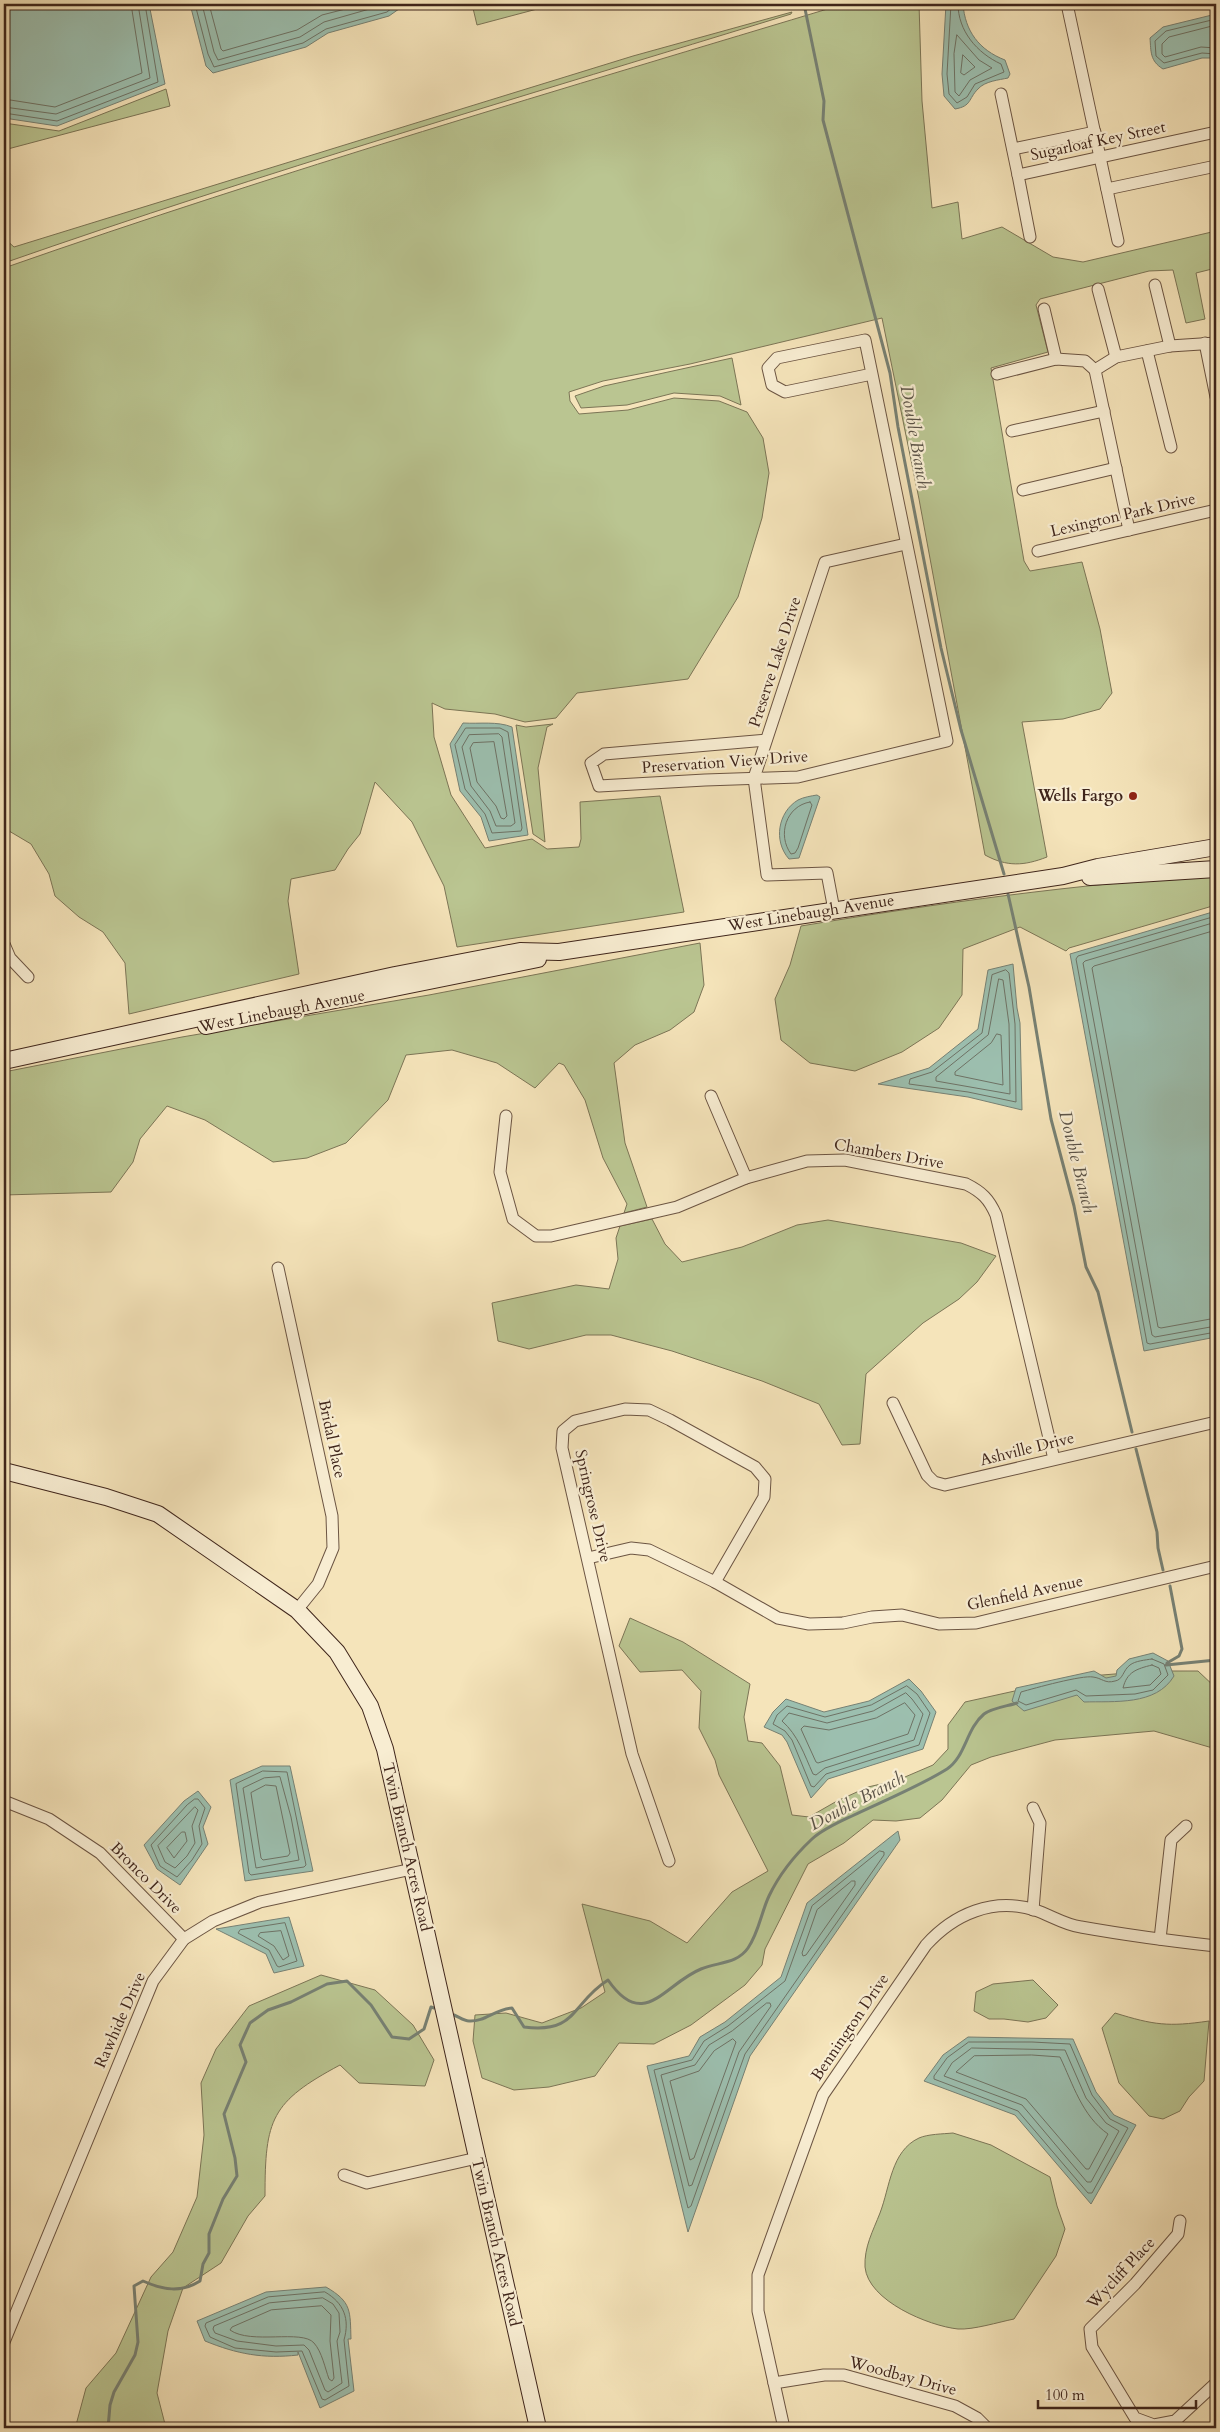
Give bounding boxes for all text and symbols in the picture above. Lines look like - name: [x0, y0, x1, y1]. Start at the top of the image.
- street label: Sugarloaf Key Street: [1028, 116, 1168, 166]
- water label: Double Branch: [894, 383, 936, 491]
- street label: Lexington Park Drive: [1048, 488, 1198, 542]
- street label: Preserve Lake Drive: [744, 594, 806, 730]
- street label: Preservation View Drive: [641, 745, 809, 779]
- place label: Wells Fargo: [1036, 785, 1123, 807]
- marker: Wells Fargo: [1127, 790, 1139, 802]
- street label: West Linebaugh Avenue: [725, 889, 896, 937]
- street label: West Linebaugh Avenue: [196, 984, 367, 1038]
- water label: Double Branch: [1052, 1108, 1102, 1216]
- street label: Chambers Drive: [832, 1133, 946, 1175]
- street label: Bridal Place: [313, 1398, 351, 1480]
- street label: Ashville Drive: [978, 1427, 1076, 1471]
- street label: Springrose Drive: [569, 1447, 617, 1565]
- street label: Glenfield Avenue: [965, 1570, 1085, 1616]
- street label: Twin Branch Acres Road: [377, 1761, 437, 1934]
- water label: Double Branch: [805, 1765, 909, 1837]
- street label: Bronco Drive: [105, 1837, 187, 1919]
- street label: Rawhide Drive: [89, 1969, 151, 2071]
- street label: Bennington Drive: [806, 1969, 894, 2085]
- street label: Twin Branch Acres Road: [466, 2156, 526, 2329]
- street label: Wycliff Place: [1081, 2232, 1160, 2314]
- street label: Woodbay Drive: [846, 2351, 959, 2401]
- scale bar: [1038, 2377, 1195, 2409]
- text: 100 m: [1045, 2385, 1085, 2405]

